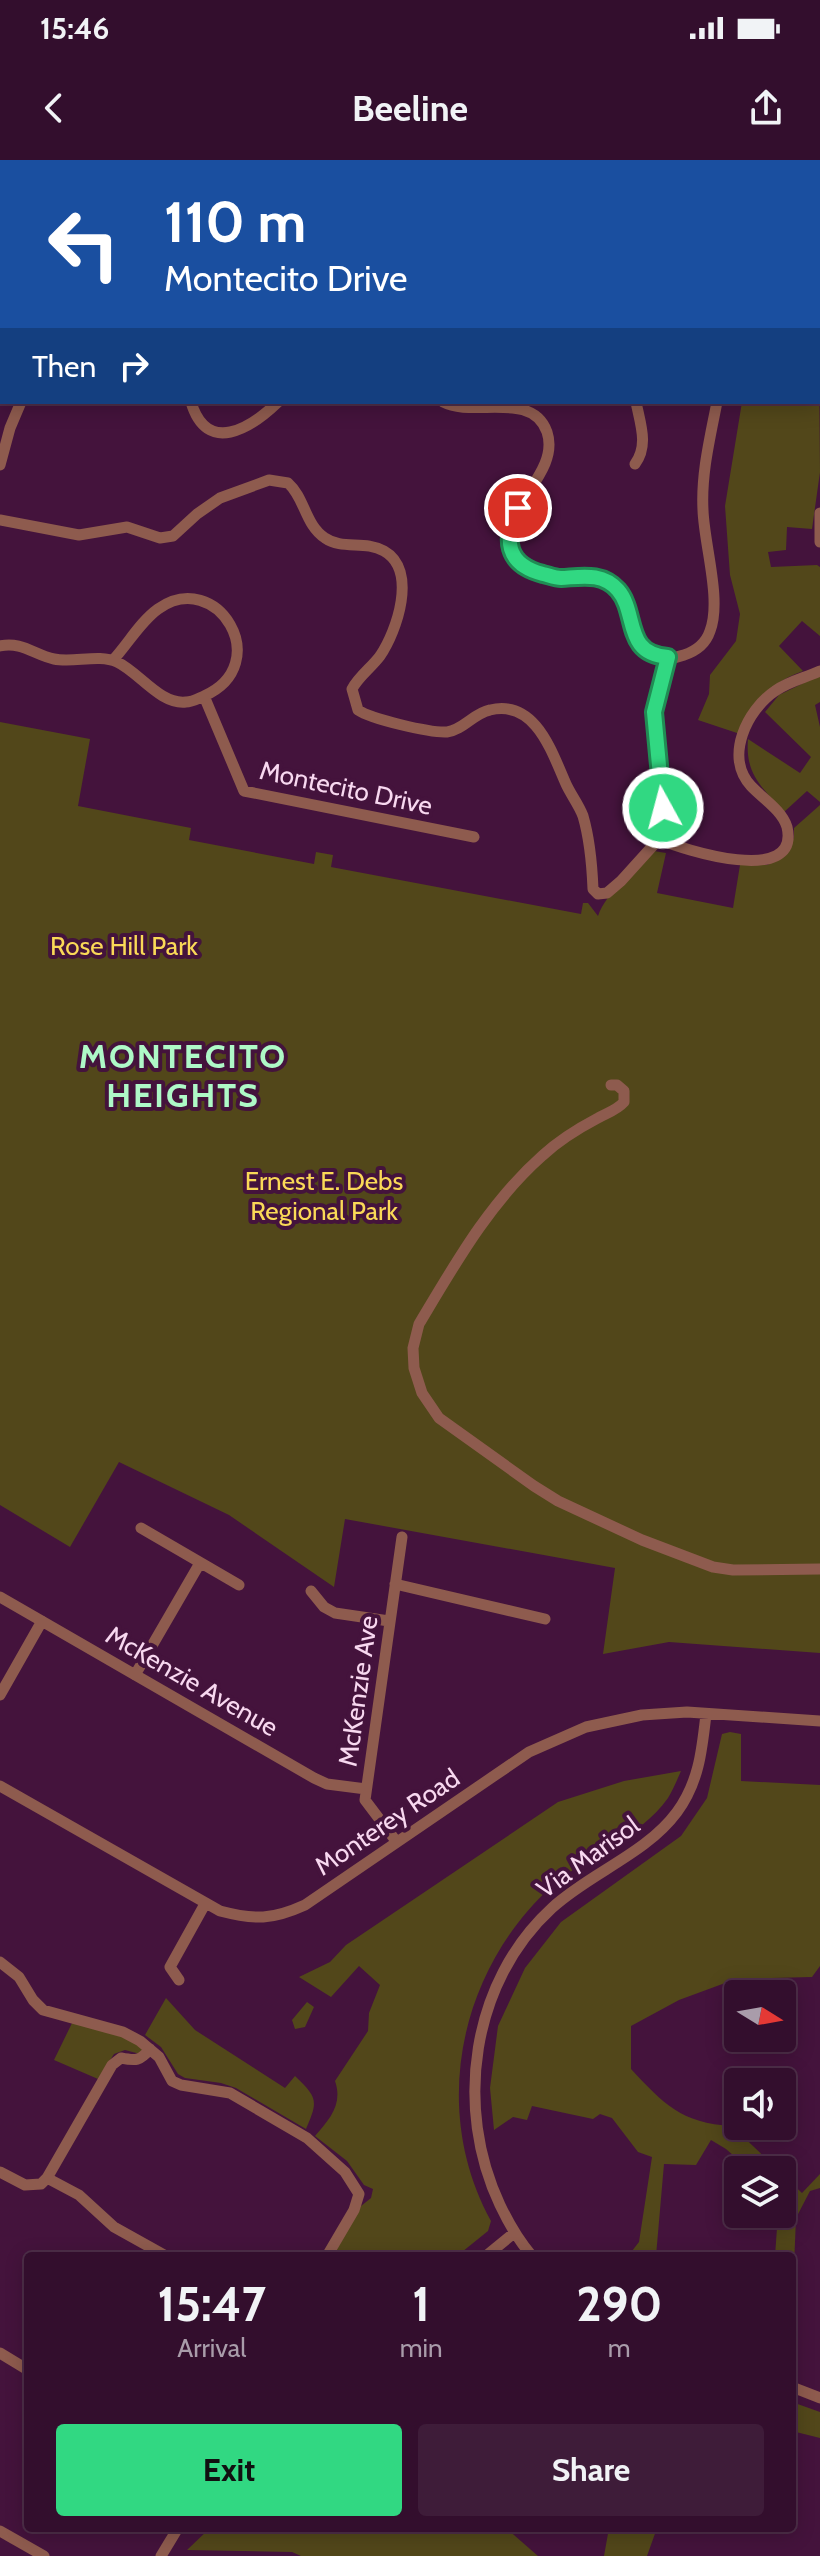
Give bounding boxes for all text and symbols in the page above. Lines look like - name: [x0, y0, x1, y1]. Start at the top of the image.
- text: 15:46: [40, 10, 109, 47]
- icon: back: [32, 86, 76, 130]
- text: Beeline: [352, 86, 468, 130]
- icon: share: [744, 86, 788, 130]
- text: 110 m: [164, 188, 306, 256]
- icon: left: [32, 192, 136, 296]
- text: Montecito Drive: [164, 256, 407, 300]
- icon: right: [112, 344, 156, 388]
- text: Then: [32, 348, 96, 385]
- pin: [484, 474, 552, 542]
- icon: arrive: [496, 486, 540, 530]
- street label: Montecito Drive: [257, 754, 435, 822]
- position arrow: [621, 766, 705, 850]
- park label: Rose Hill Park: [50, 930, 198, 962]
- district label: MONTECITO HEIGHTS: [79, 1035, 287, 1116]
- park label: Ernest E. Debs Regional Park: [245, 1165, 403, 1227]
- street label: McKenzie Ave: [332, 1614, 384, 1768]
- street label: McKenzie Avenue: [100, 1619, 284, 1743]
- street label: Monterey Road: [308, 1762, 466, 1882]
- street label: Via Marisol: [530, 1809, 646, 1905]
- north arrow: [724, 1980, 796, 2052]
- map controls: [724, 1980, 796, 2228]
- button: sound: [724, 2068, 796, 2140]
- button: layers: [724, 2156, 796, 2228]
- text: 15:47: [158, 2275, 266, 2333]
- text: 1: [412, 2275, 430, 2333]
- text: 290: [576, 2275, 662, 2333]
- text: Arrival: [177, 2332, 246, 2364]
- text: min: [400, 2332, 443, 2364]
- text: m: [608, 2332, 631, 2364]
- button: Exit: [56, 2424, 402, 2516]
- button: Share: [418, 2424, 764, 2516]

